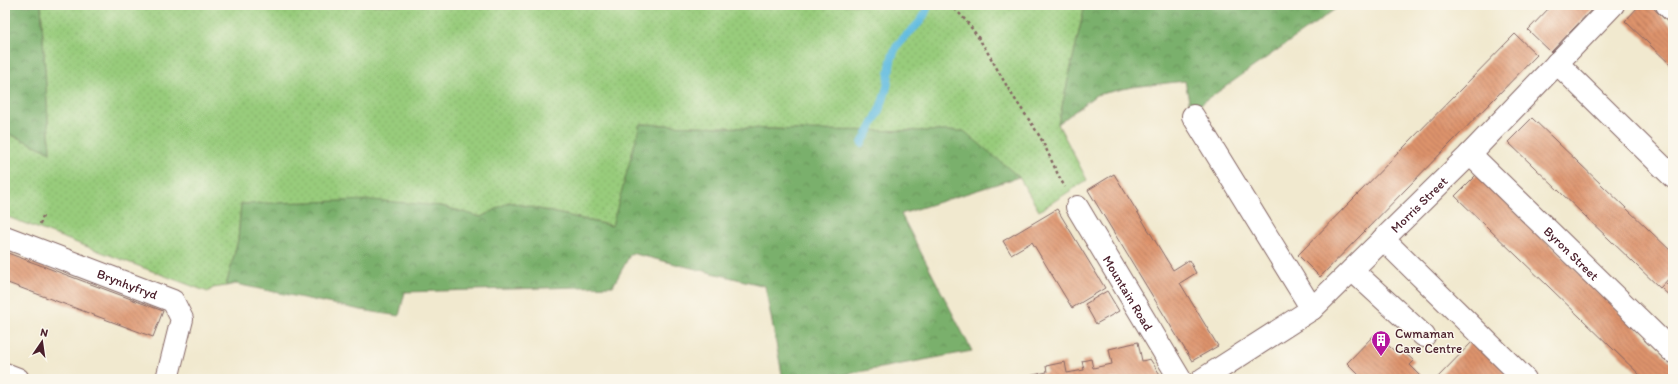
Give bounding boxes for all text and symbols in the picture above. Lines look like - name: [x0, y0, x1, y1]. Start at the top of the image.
- street label: Morris Street: [1388, 174, 1451, 236]
- street label: Byron Street: [1541, 223, 1602, 284]
- street label: Mountain Road: [1100, 253, 1156, 333]
- street label: Brynhyfryd: [95, 266, 160, 302]
- north arrow: [22, 322, 62, 362]
- text: N: [39, 326, 49, 340]
- place label: Cwmaman Care Centre: [1395, 326, 1462, 356]
- building icon: Cwmaman Care Centre: [1370, 329, 1392, 357]

